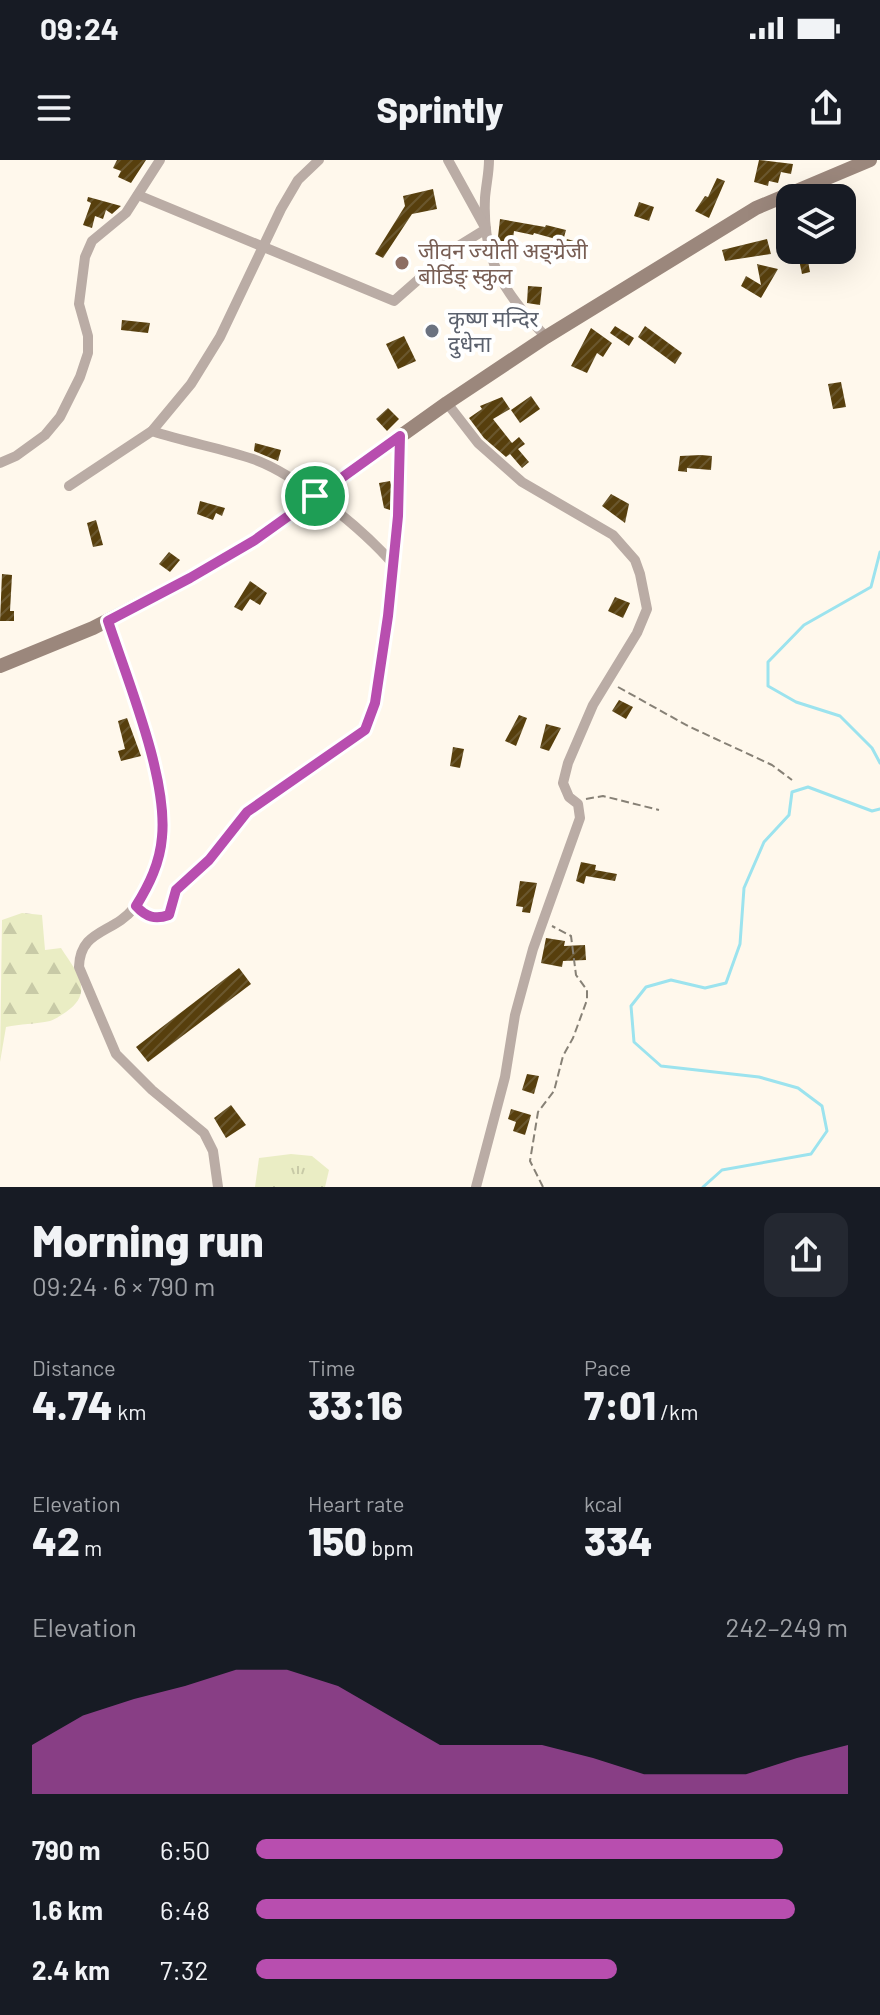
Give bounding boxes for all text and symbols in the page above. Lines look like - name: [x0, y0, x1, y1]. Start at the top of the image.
- text: 09:24: [40, 10, 119, 46]
- icon: menu: [32, 86, 76, 130]
- icon: share: [804, 86, 848, 130]
- text: Sprintly: [377, 87, 503, 130]
- map controls: [776, 184, 856, 264]
- button: layers: [776, 184, 856, 264]
- place label: जीवन ज्योती अङ्ग्रेजी बोर्डिङ् स्कुल: [418, 237, 588, 291]
- marker: जीवन ज्योती अङ्ग्रेजी बोर्डिङ् स्कुल: [393, 254, 411, 272]
- place label: कृष्ण मन्दिर दुधेना: [448, 305, 540, 359]
- marker: कृष्ण मन्दिर दुधेना: [423, 322, 441, 340]
- pin: [281, 462, 349, 530]
- icon: arrive: [293, 474, 337, 518]
- text: Morning run: [32, 1213, 264, 1266]
- button: share: [764, 1213, 848, 1297]
- text: 09:24 · 6 × 790 m: [32, 1270, 215, 1301]
- text: Distance: [32, 1354, 116, 1380]
- text: Time: [308, 1354, 356, 1380]
- text: Pace: [584, 1354, 631, 1380]
- text: 4.74: [32, 1380, 113, 1428]
- text: 33:16: [308, 1380, 403, 1428]
- text: 7:01: [584, 1380, 656, 1428]
- text: km: [113, 1398, 146, 1424]
- text: /km: [656, 1398, 698, 1424]
- text: Elevation: [32, 1490, 121, 1516]
- text: Heart rate: [308, 1490, 405, 1516]
- text: kcal: [584, 1490, 622, 1516]
- text: 42: [32, 1516, 80, 1564]
- text: 150: [308, 1516, 367, 1564]
- text: 334: [584, 1516, 653, 1564]
- text: m: [80, 1534, 102, 1560]
- text: bpm: [367, 1534, 414, 1560]
- text: Elevation: [32, 1611, 137, 1642]
- text: 242–249 m: [726, 1611, 848, 1642]
- text: 790 m: [32, 1834, 100, 1865]
- text: 6:50: [160, 1834, 210, 1865]
- text: 1.6 km: [32, 1894, 103, 1925]
- text: 6:48: [160, 1894, 210, 1925]
- text: 2.4 km: [32, 1954, 110, 1985]
- text: 7:32: [160, 1954, 208, 1985]

